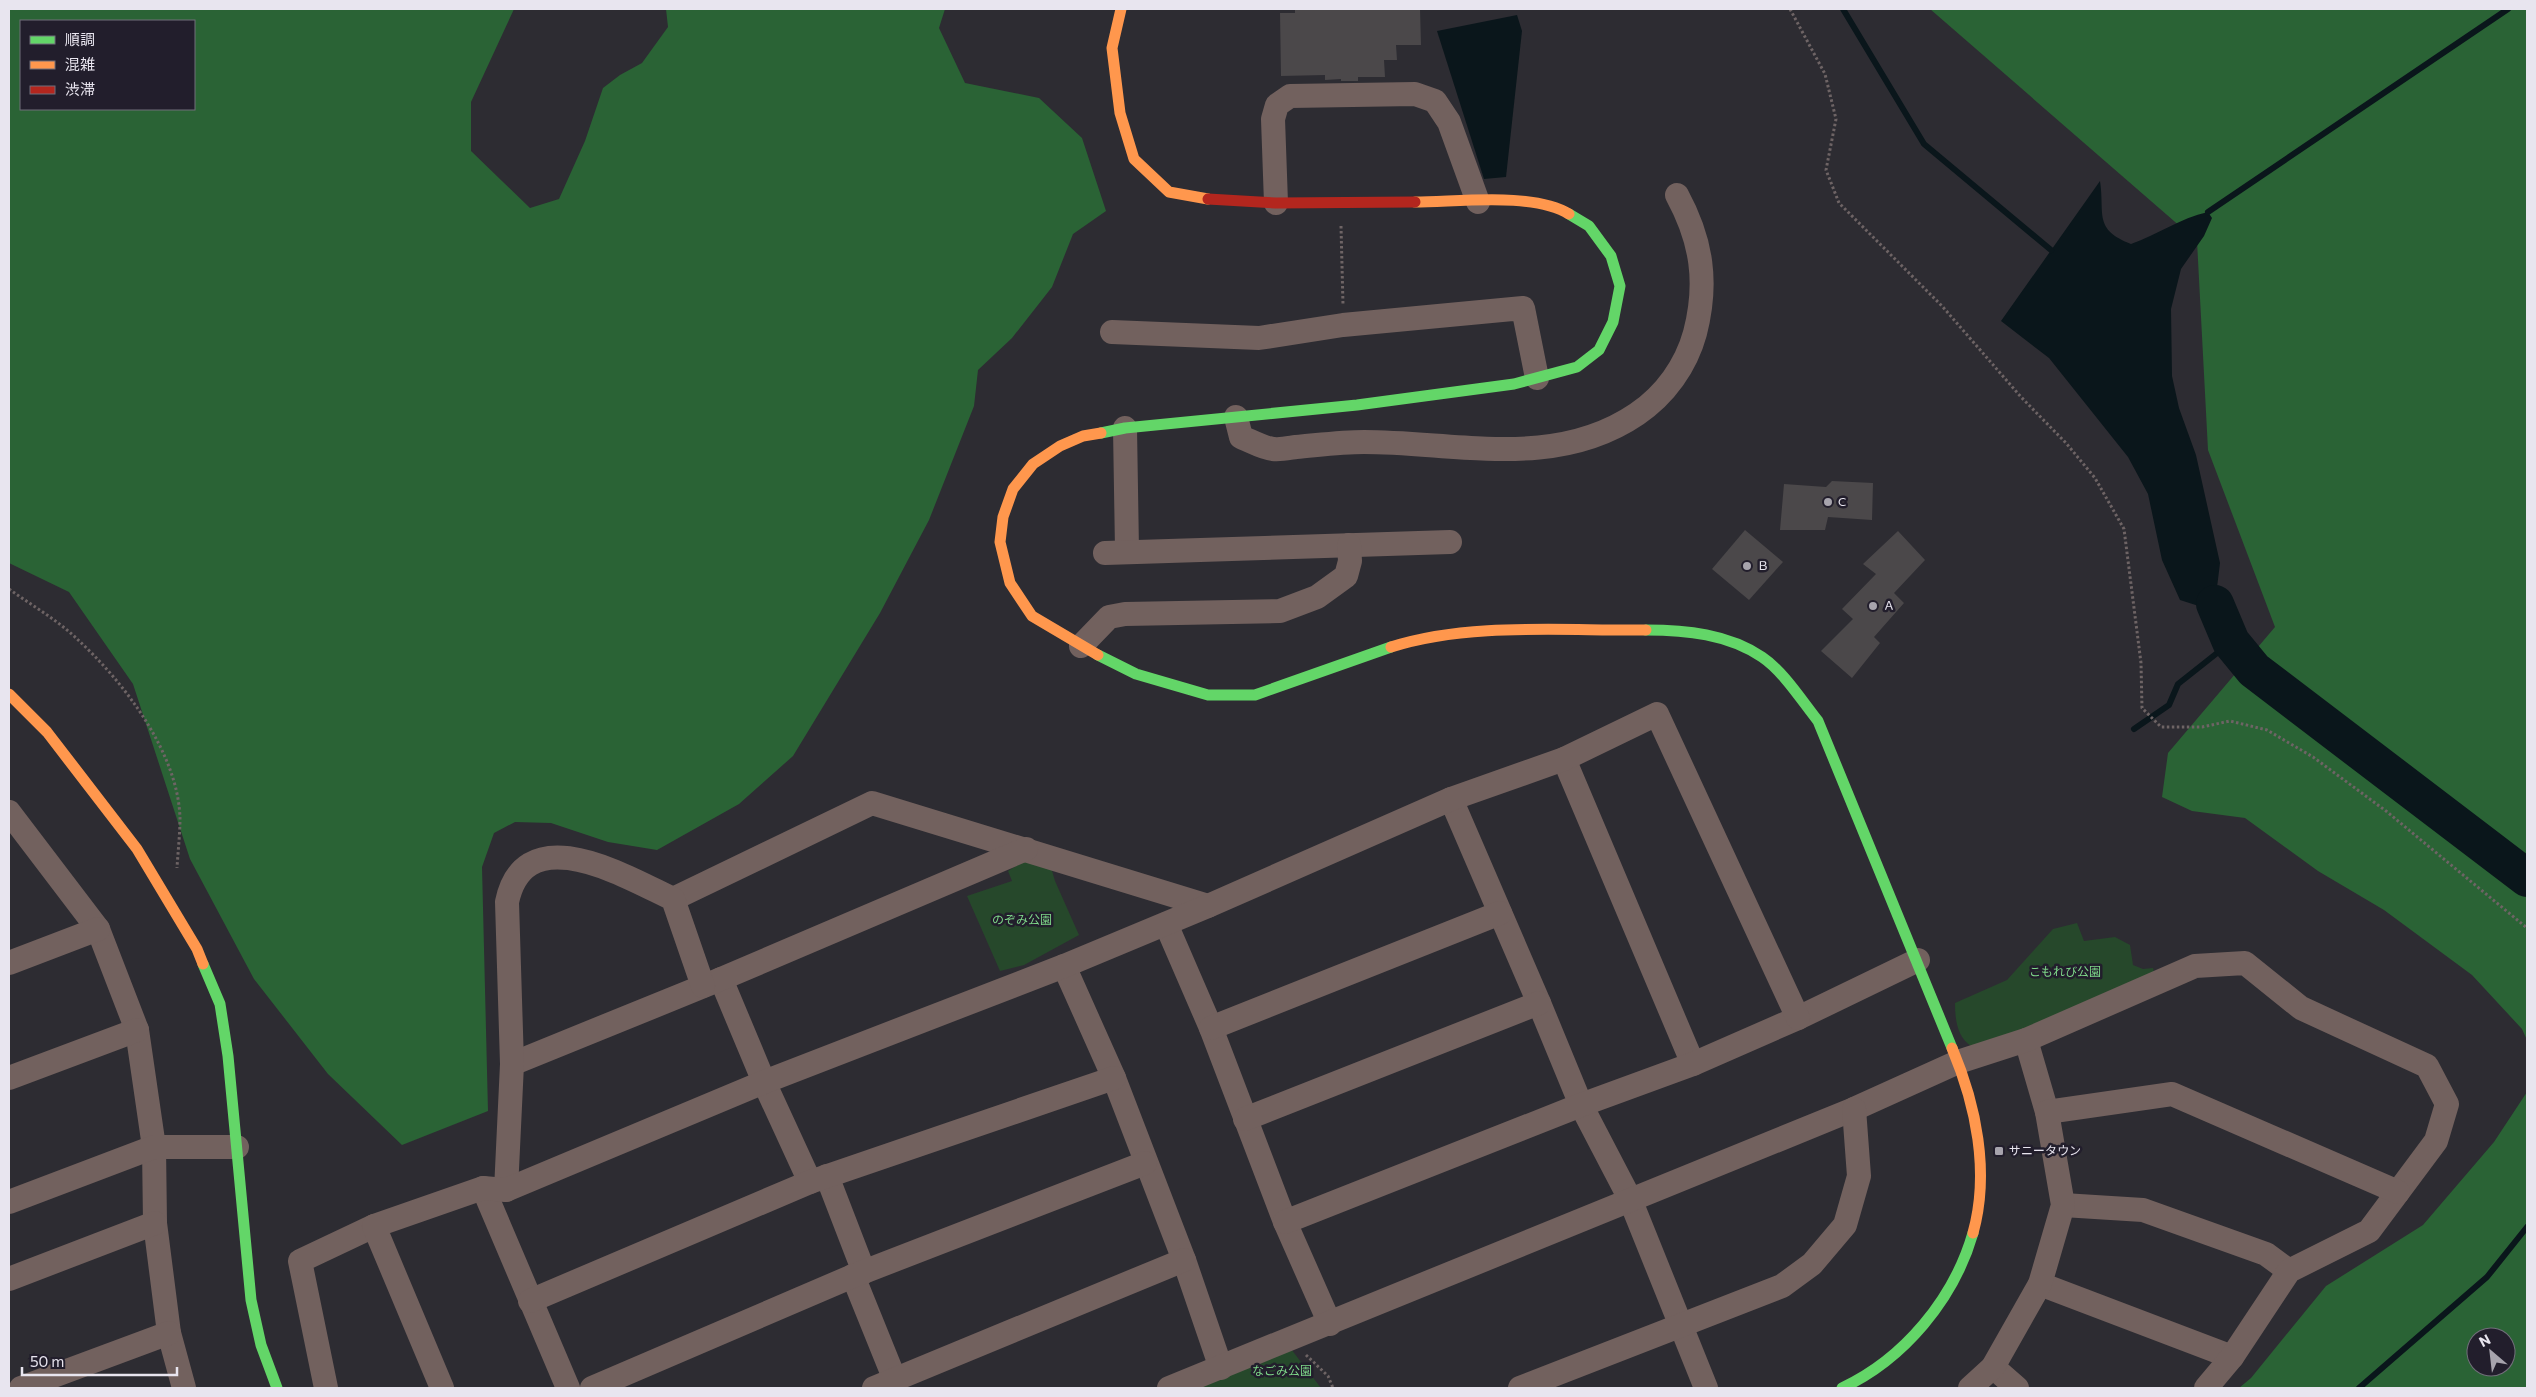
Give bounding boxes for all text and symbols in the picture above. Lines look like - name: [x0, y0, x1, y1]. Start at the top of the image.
- legend: [20, 20, 195, 110]
- text: 順調: [65, 30, 95, 48]
- text: 混雑: [65, 55, 95, 73]
- text: 渋滞: [65, 80, 95, 98]
- place label: C: [1838, 494, 1846, 508]
- marker: C: [1822, 496, 1834, 508]
- place label: Ｂ: [1757, 558, 1769, 572]
- marker: Ｂ: [1741, 560, 1753, 572]
- place label: Ａ: [1883, 598, 1895, 612]
- marker: Ａ: [1867, 600, 1879, 612]
- park label: のぞみ公園: [992, 912, 1052, 926]
- park label: こもれび公園: [2029, 964, 2101, 978]
- place label: サニータウン: [2009, 1143, 2081, 1157]
- marker: サニータウン: [1993, 1145, 2005, 1157]
- north arrow: [2466, 1327, 2516, 1377]
- text: N: [2476, 1330, 2493, 1350]
- scale bar: [22, 1344, 178, 1376]
- text: 50 m: [30, 1352, 64, 1370]
- park label: なごみ公園: [1252, 1363, 1312, 1377]

